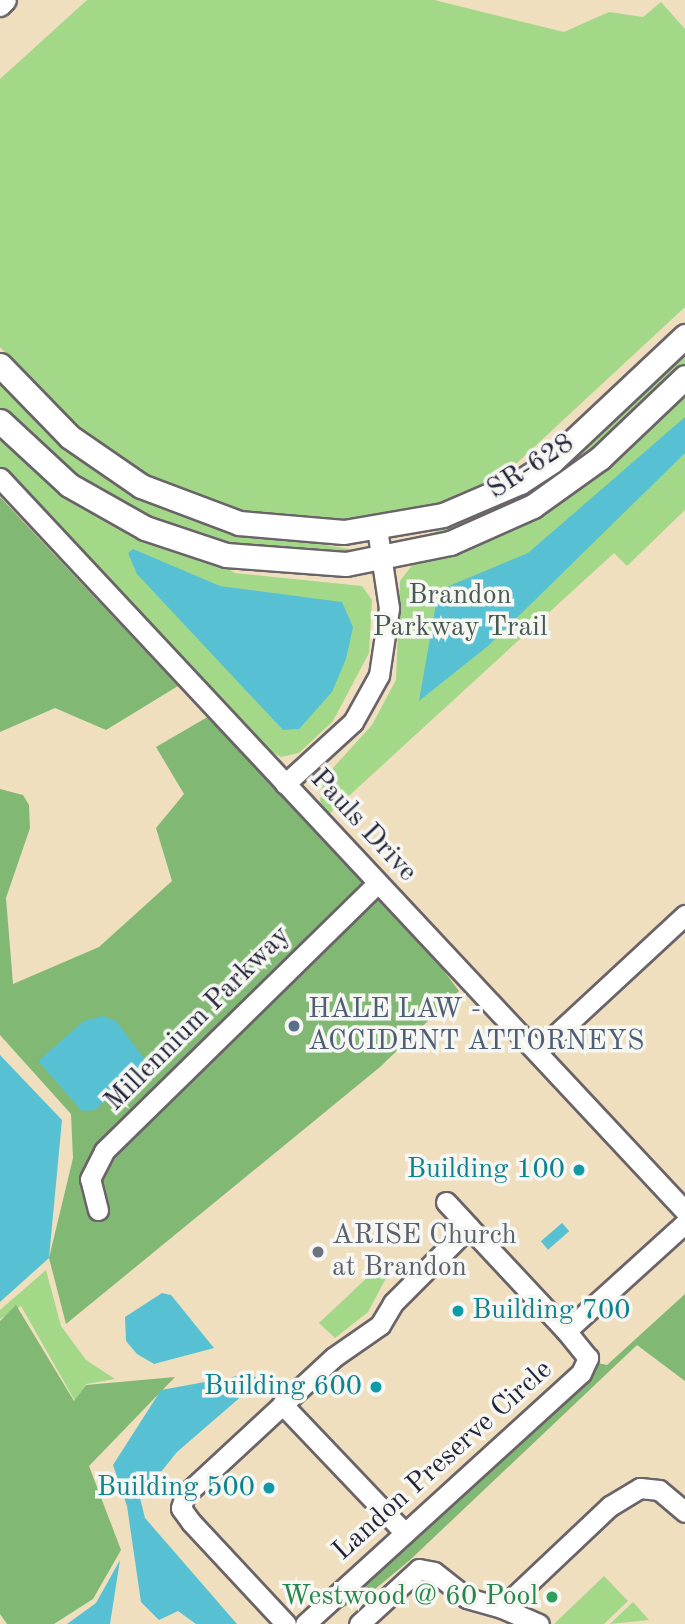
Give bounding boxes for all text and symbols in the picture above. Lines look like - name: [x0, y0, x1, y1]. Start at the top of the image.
- street label: SR-628: [481, 427, 581, 507]
- park label: Brandon Parkway Trail: [373, 579, 547, 645]
- street label: Pauls Drive: [302, 763, 424, 889]
- street label: Millennium Parkway: [98, 919, 298, 1119]
- place label: HALE LAW - ACCIDENT ATTORNEYS: [308, 993, 644, 1059]
- marker: HALE LAW - ACCIDENT ATTORNEYS: [286, 1018, 302, 1034]
- place label: Building 100: [407, 1153, 565, 1187]
- marker: Building 100: [571, 1162, 587, 1178]
- place label: ARISE Church at Brandon: [332, 1219, 517, 1285]
- marker: ARISE Church at Brandon: [310, 1244, 326, 1260]
- place label: Building 700: [472, 1294, 630, 1328]
- marker: Building 700: [450, 1303, 466, 1319]
- street label: Landon Preserve Circle: [326, 1354, 560, 1568]
- place label: Building 600: [204, 1370, 362, 1404]
- marker: Building 600: [368, 1379, 384, 1395]
- place label: Building 500: [97, 1471, 255, 1505]
- marker: Building 500: [261, 1480, 277, 1496]
- place label: Westwood @ 60 Pool: [281, 1580, 538, 1614]
- marker: Westwood @ 60 Pool: [544, 1589, 560, 1605]

